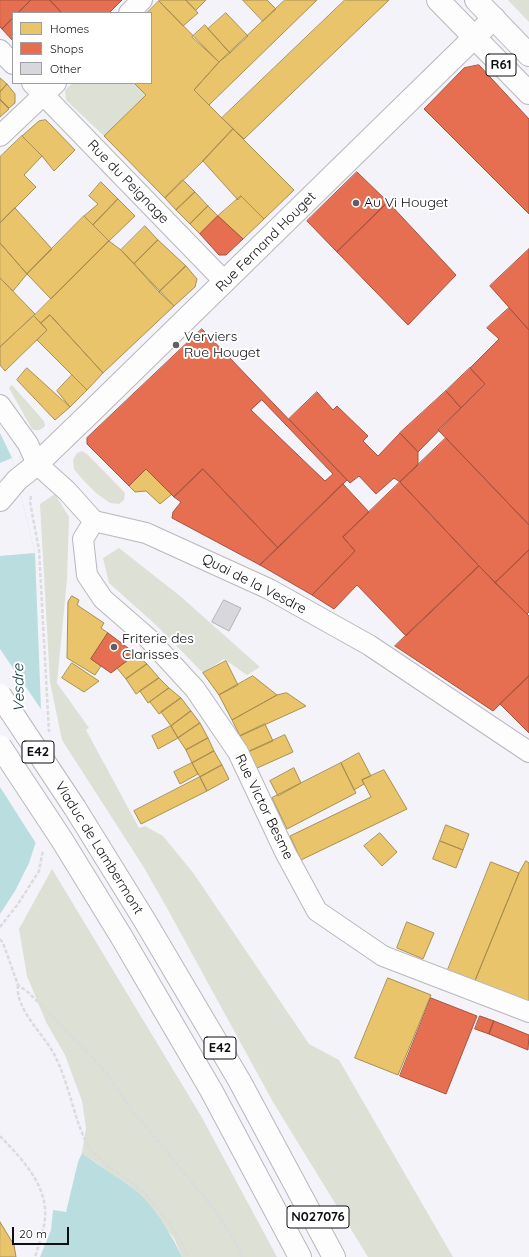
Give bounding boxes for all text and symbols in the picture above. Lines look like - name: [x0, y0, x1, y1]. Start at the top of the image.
- legend: [12, 12, 152, 84]
- text: Homes: [50, 21, 89, 36]
- text: Shops: [50, 41, 84, 56]
- road number: R61: [486, 54, 516, 76]
- text: Other: [50, 61, 81, 76]
- street label: Rue du Peignage: [84, 137, 172, 227]
- street label: Rue Fernand Houget: [213, 189, 319, 295]
- place label: Au Vi Houget: [364, 195, 448, 211]
- marker: Au Vi Houget: [351, 198, 361, 208]
- place label: Verviers Rue Houget: [184, 329, 260, 362]
- marker: Verviers Rue Houget: [171, 340, 181, 350]
- street label: Quai de la Vesdre: [199, 550, 309, 618]
- place label: Friterie des Clarisses: [122, 631, 194, 664]
- marker: Friterie des Clarisses: [109, 642, 119, 652]
- water label: Vesdre: [10, 664, 28, 712]
- road number: E42: [22, 741, 54, 763]
- street label: Rue Victor Besme: [231, 752, 297, 862]
- street label: Viaduc de Lambermont: [51, 779, 147, 917]
- road number: E42: [204, 1037, 236, 1059]
- road number: N027076: [287, 1206, 349, 1228]
- scale bar: [14, 1219, 71, 1245]
- text: 20 m: [19, 1226, 47, 1241]

